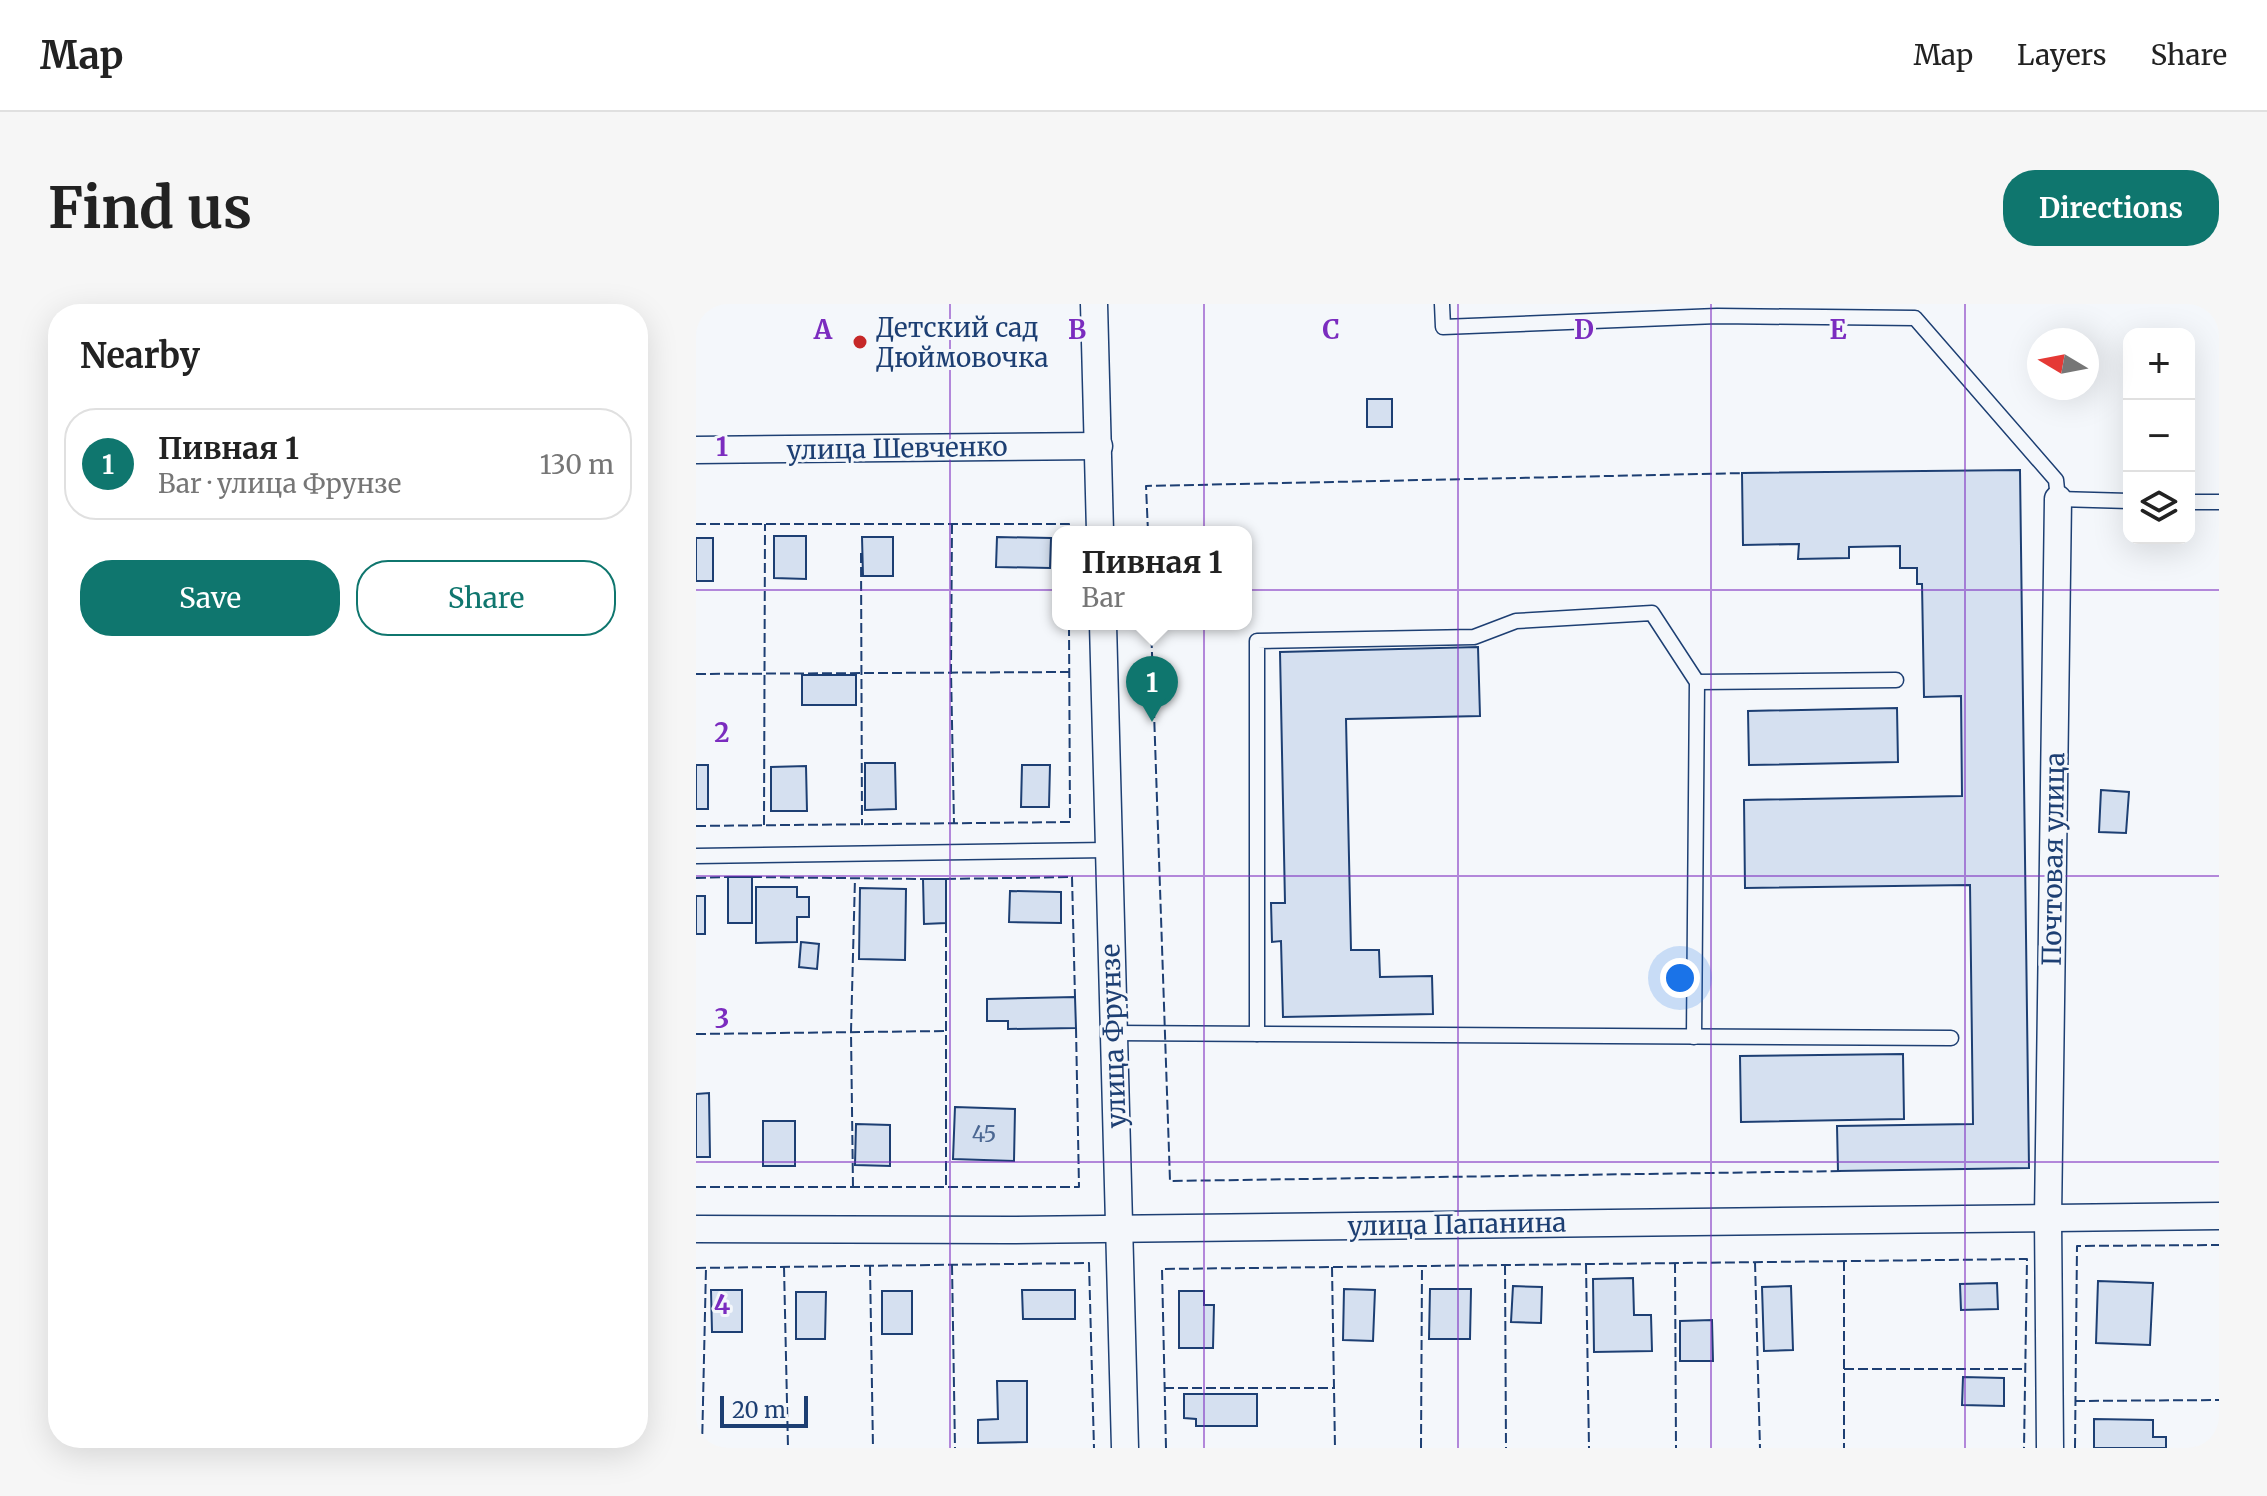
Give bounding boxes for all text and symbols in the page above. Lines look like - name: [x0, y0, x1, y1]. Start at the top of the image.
- text: Map: [40, 32, 124, 79]
- text: Map: [1913, 37, 1973, 73]
- text: Layers: [2017, 37, 2106, 73]
- text: Share: [2150, 37, 2227, 73]
- button: Directions: [2003, 170, 2219, 246]
- text: Find us: [48, 173, 252, 243]
- place label: Детский сад Дюймовочка: [876, 311, 1048, 374]
- text: A: [813, 313, 833, 346]
- text: B: [1068, 313, 1086, 346]
- text: C: [1322, 313, 1340, 346]
- text: D: [1574, 313, 1594, 346]
- text: E: [1830, 313, 1847, 346]
- north arrow: [2027, 328, 2099, 400]
- map controls: [2123, 328, 2195, 544]
- button: +: [2123, 328, 2195, 400]
- marker: Детский сад Дюймовочка: [851, 333, 869, 351]
- text: Nearby: [80, 335, 200, 377]
- button: −: [2123, 400, 2195, 472]
- text: Пивная 1: [158, 429, 299, 467]
- text: 1: [716, 430, 728, 463]
- street label: улица Шевченко: [786, 430, 1008, 466]
- text: 1: [102, 448, 114, 481]
- text: 130 m: [540, 448, 614, 481]
- text: Bar · улица Фрунзе: [158, 467, 401, 500]
- button: layers: [2123, 472, 2195, 544]
- popup: [1052, 526, 1252, 630]
- text: Пивная 1: [1082, 543, 1222, 581]
- button: Save: [80, 560, 340, 636]
- button: Share: [356, 560, 616, 636]
- text: Bar: [1082, 581, 1125, 614]
- pin: 1: [1126, 656, 1178, 722]
- text: 2: [714, 716, 730, 749]
- street label: Почтовая улица: [2035, 752, 2071, 966]
- street label: улица Фрунзе: [1093, 943, 1133, 1129]
- your location: [1660, 958, 1700, 998]
- text: 3: [715, 1002, 729, 1035]
- house number: 45: [972, 1120, 996, 1148]
- street label: улица Папанина: [1347, 1206, 1567, 1242]
- text: 4: [714, 1288, 731, 1321]
- scale bar: [720, 1392, 808, 1428]
- text: 20 m: [732, 1396, 786, 1424]

